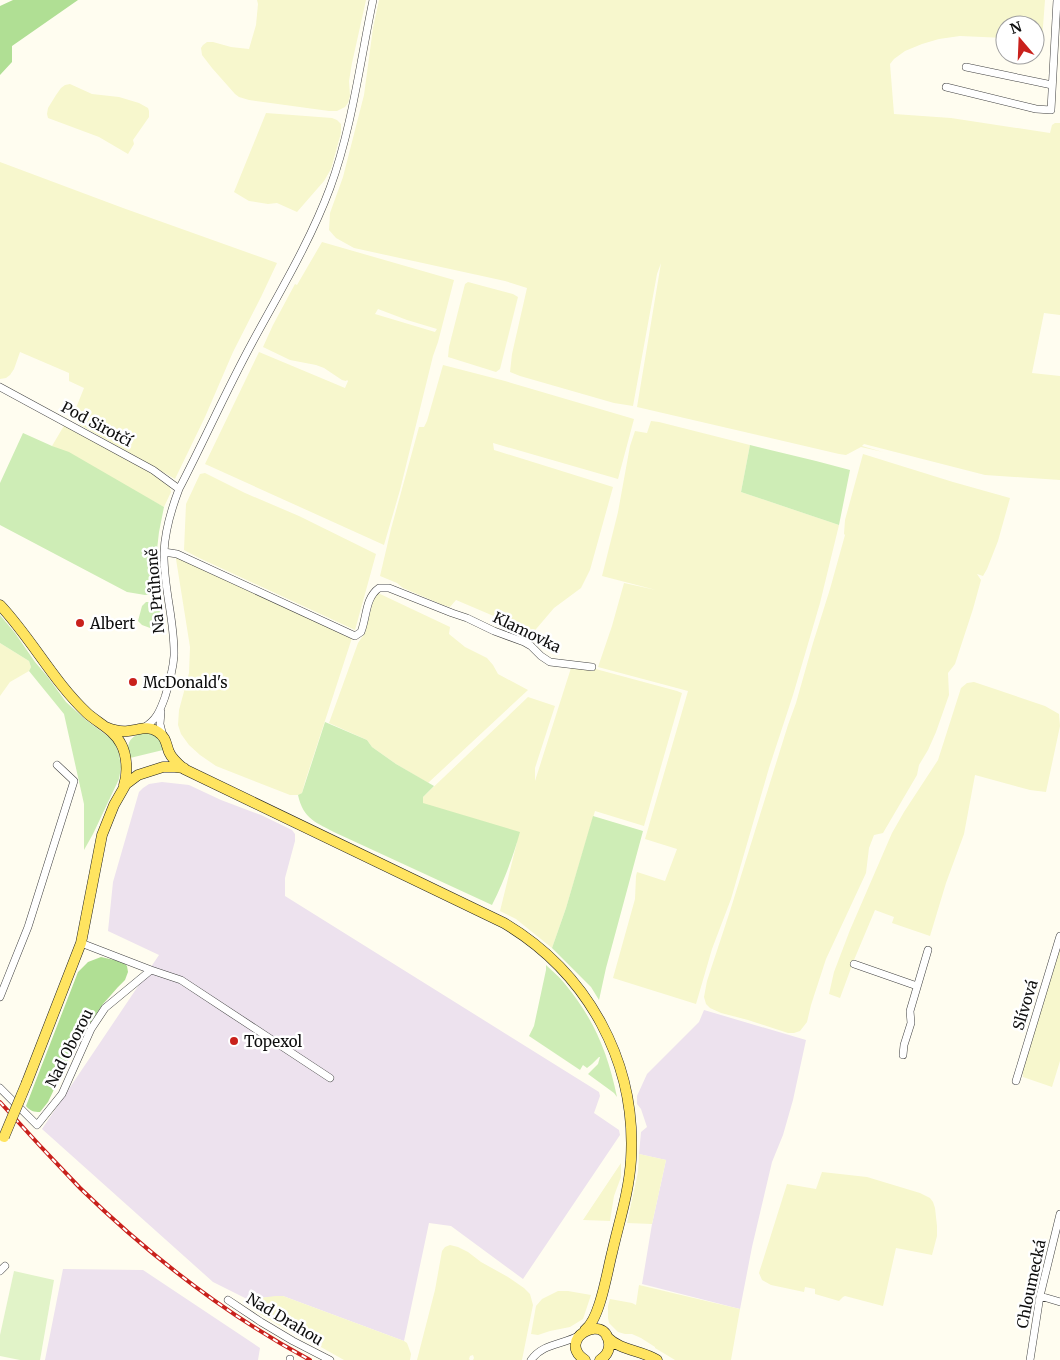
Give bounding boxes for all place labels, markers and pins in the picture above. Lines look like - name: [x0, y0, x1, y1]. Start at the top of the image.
- place label: Albert: [89, 614, 135, 633]
- marker: Albert: [74, 617, 86, 629]
- place label: McDonald's: [143, 673, 228, 692]
- marker: McDonald's: [127, 676, 139, 688]
- place label: Topexol: [244, 1032, 302, 1051]
- marker: Topexol: [228, 1035, 240, 1047]

